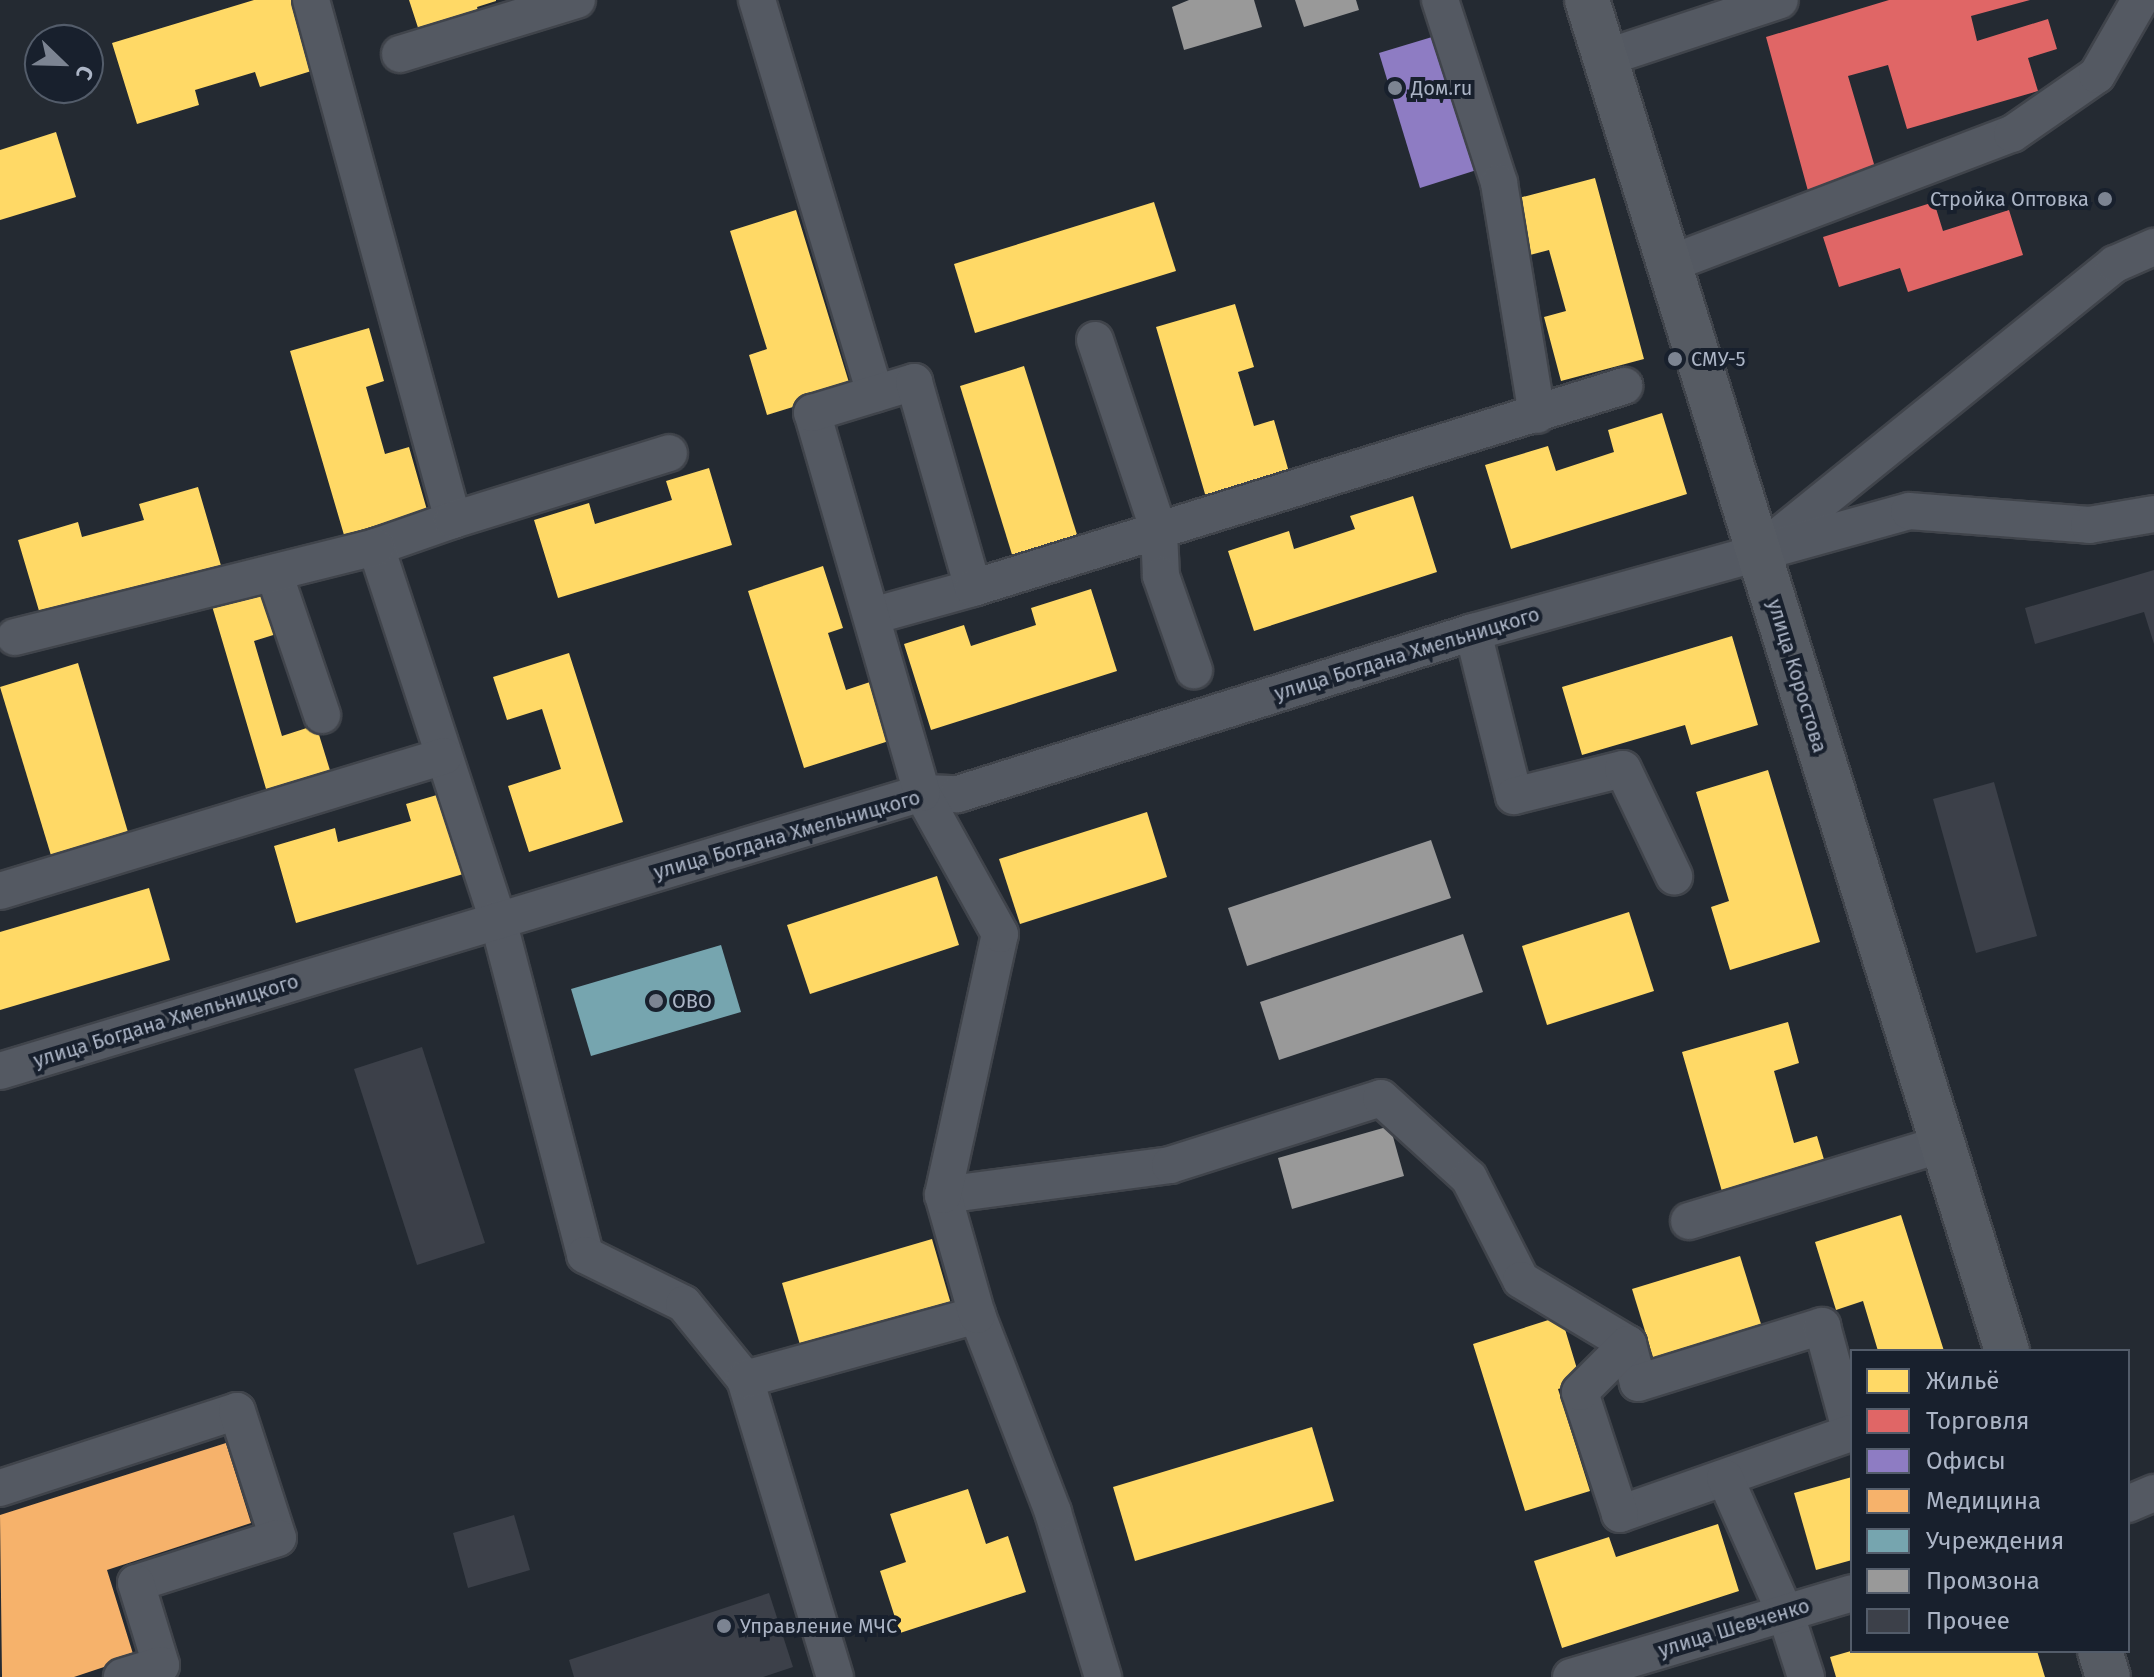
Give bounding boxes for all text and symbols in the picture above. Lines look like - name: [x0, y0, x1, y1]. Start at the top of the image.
- north arrow: [24, 24, 104, 104]
- text: С: [70, 62, 100, 84]
- place label: Дом.ru: [1411, 76, 1472, 100]
- marker: Дом.ru: [1386, 79, 1404, 97]
- place label: Стройка Оптовка: [1930, 187, 2089, 211]
- marker: Стройка Оптовка: [2096, 190, 2114, 208]
- place label: СМУ-5: [1691, 347, 1746, 371]
- marker: СМУ-5: [1666, 350, 1684, 368]
- street label: улица Коростова: [1762, 596, 1832, 756]
- street label: улица Богдана Хмельницкого: [1272, 602, 1542, 706]
- street label: улица Богдана Хмельницкого: [651, 785, 923, 885]
- street label: улица Богдана Хмельницкого: [31, 969, 301, 1073]
- place label: ОВО: [672, 989, 712, 1013]
- marker: ОВО: [647, 992, 665, 1010]
- legend: [1850, 1349, 2130, 1653]
- text: Жильё: [1926, 1367, 1999, 1395]
- text: Торговля: [1926, 1407, 2029, 1435]
- text: Офисы: [1926, 1447, 2006, 1475]
- text: Медицина: [1926, 1487, 2041, 1515]
- text: Учреждения: [1926, 1527, 2064, 1555]
- text: Промзона: [1926, 1567, 2040, 1595]
- street label: улица Шевченко: [1655, 1594, 1813, 1662]
- text: Прочее: [1926, 1607, 2010, 1635]
- place label: Управление МЧС: [740, 1614, 897, 1638]
- marker: Управление МЧС: [715, 1617, 733, 1635]

